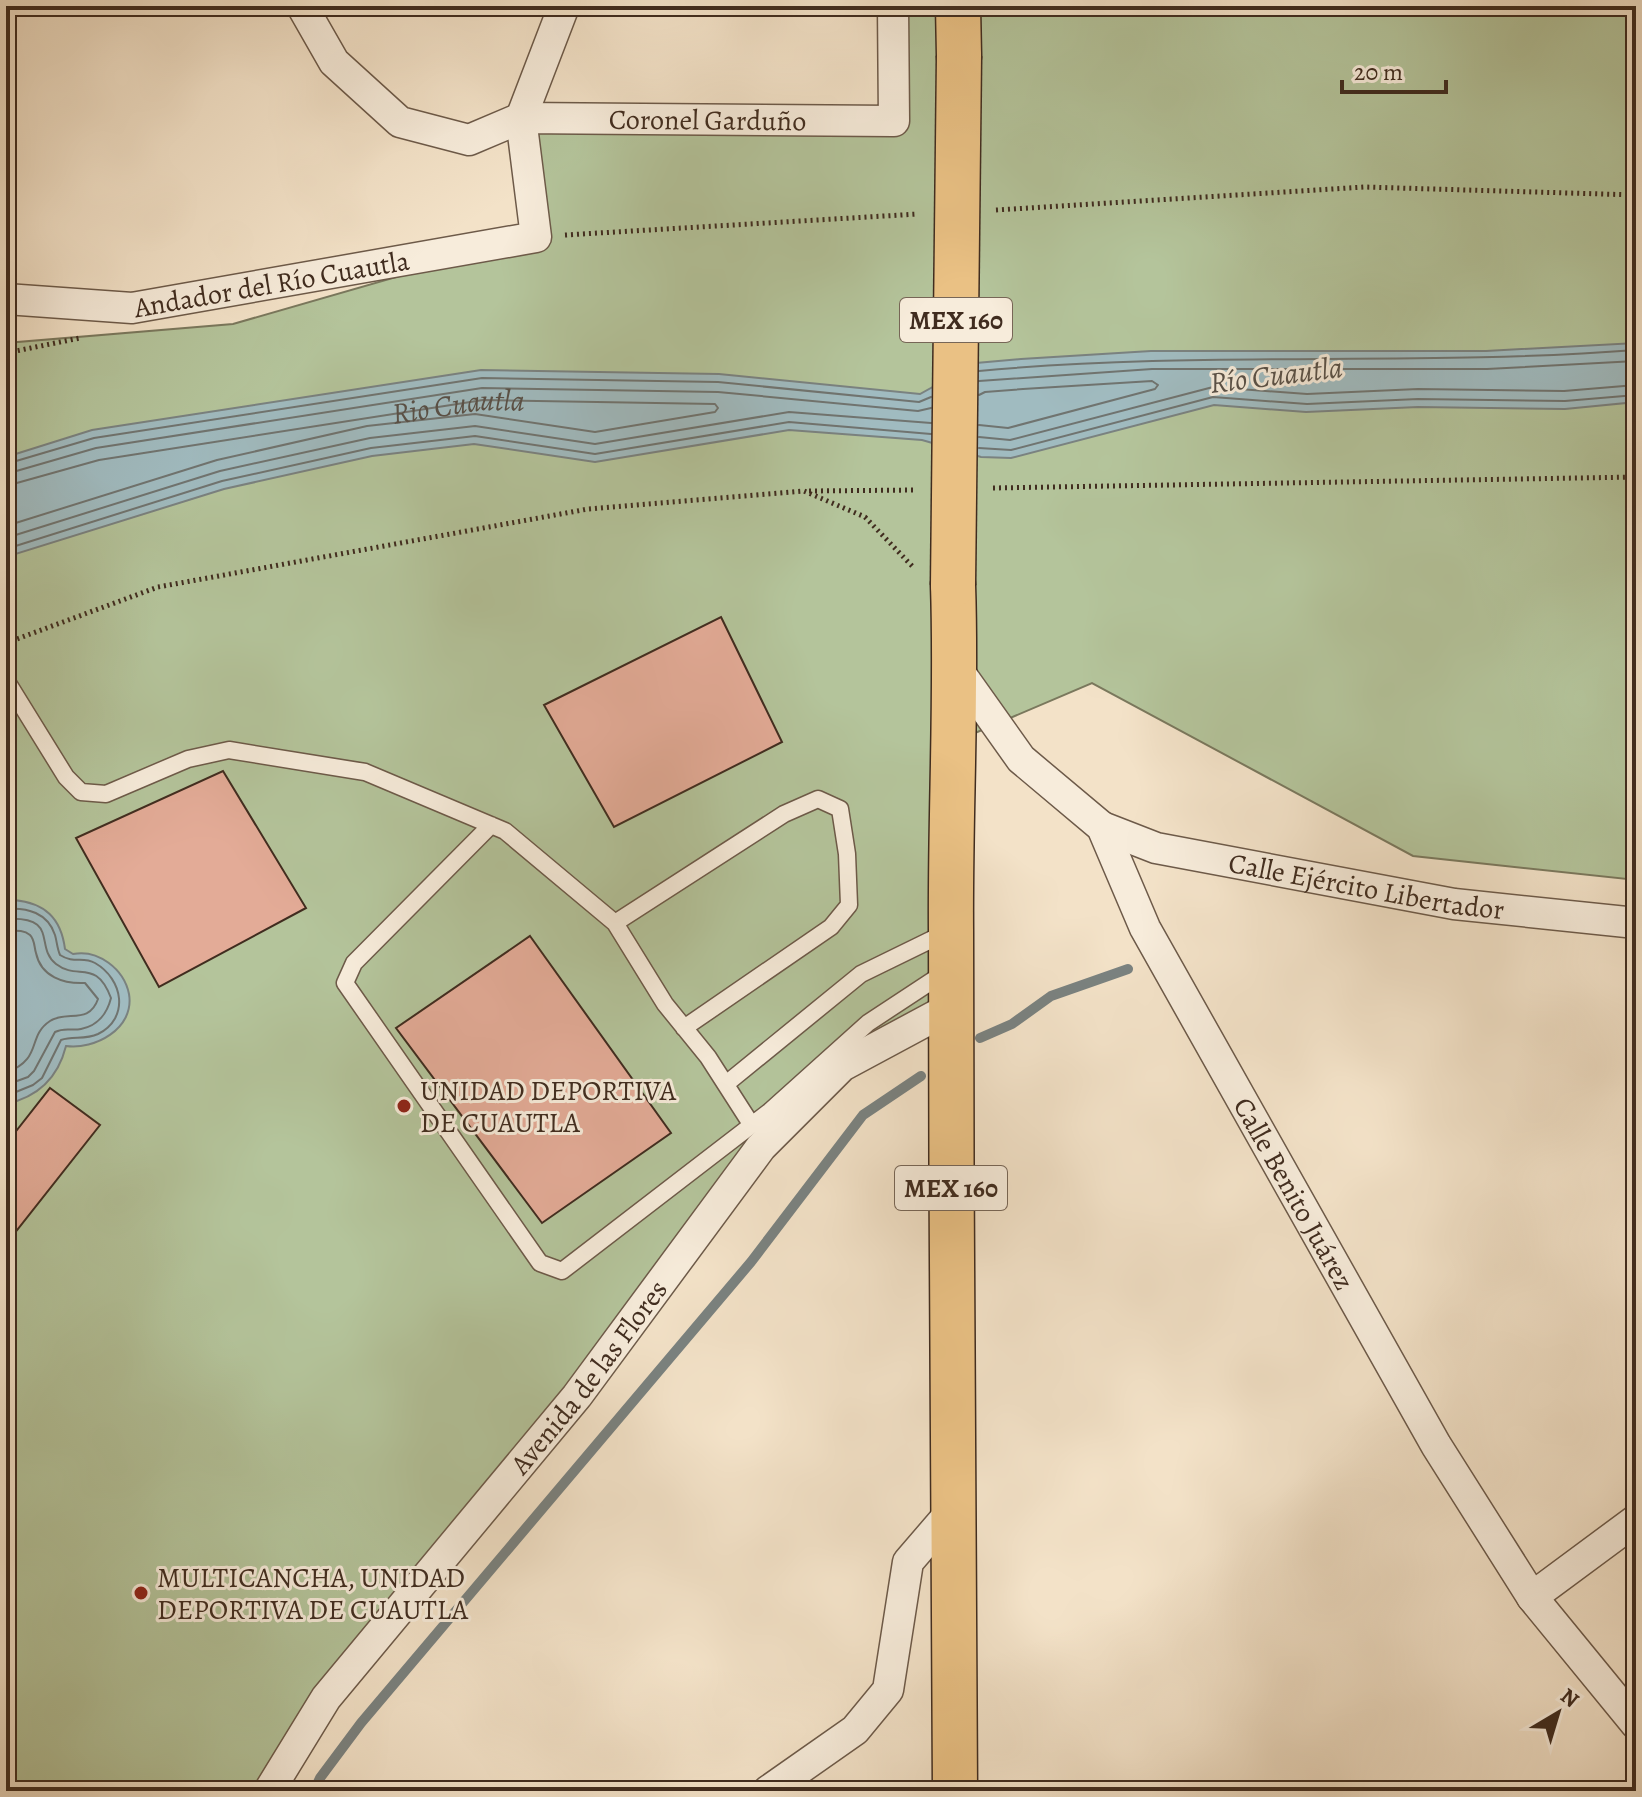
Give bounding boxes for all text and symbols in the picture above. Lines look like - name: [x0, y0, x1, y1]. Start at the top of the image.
- scale bar: [1342, 44, 1446, 94]
- text: 20 m: [1354, 56, 1403, 88]
- street label: Coronel Garduño: [609, 101, 806, 140]
- street label: Andador del Río Cuautla: [130, 242, 412, 327]
- road number: MEX 160: [900, 298, 1012, 342]
- water label: Río Cuautla: [1207, 347, 1345, 403]
- water label: Rio Cuautla: [389, 380, 525, 434]
- street label: Calle Ejército Libertador: [1226, 844, 1506, 929]
- place label: UNIDAD DEPORTIVA DE CUAUTLA: [420, 1072, 677, 1142]
- street label: Calle Benito Juárez: [1224, 1090, 1363, 1297]
- marker: UNIDAD DEPORTIVA DE CUAUTLA: [395, 1097, 413, 1115]
- road number: MEX 160: [895, 1166, 1007, 1210]
- street label: Avenida de las Flores: [501, 1272, 677, 1483]
- place label: MULTICANCHA, UNIDAD DEPORTIVA DE CUAUTLA: [157, 1559, 469, 1629]
- marker: MULTICANCHA, UNIDAD DEPORTIVA DE CUAUTLA: [132, 1584, 150, 1602]
- north arrow: [1518, 1673, 1598, 1753]
- text: N: [1554, 1681, 1585, 1715]

